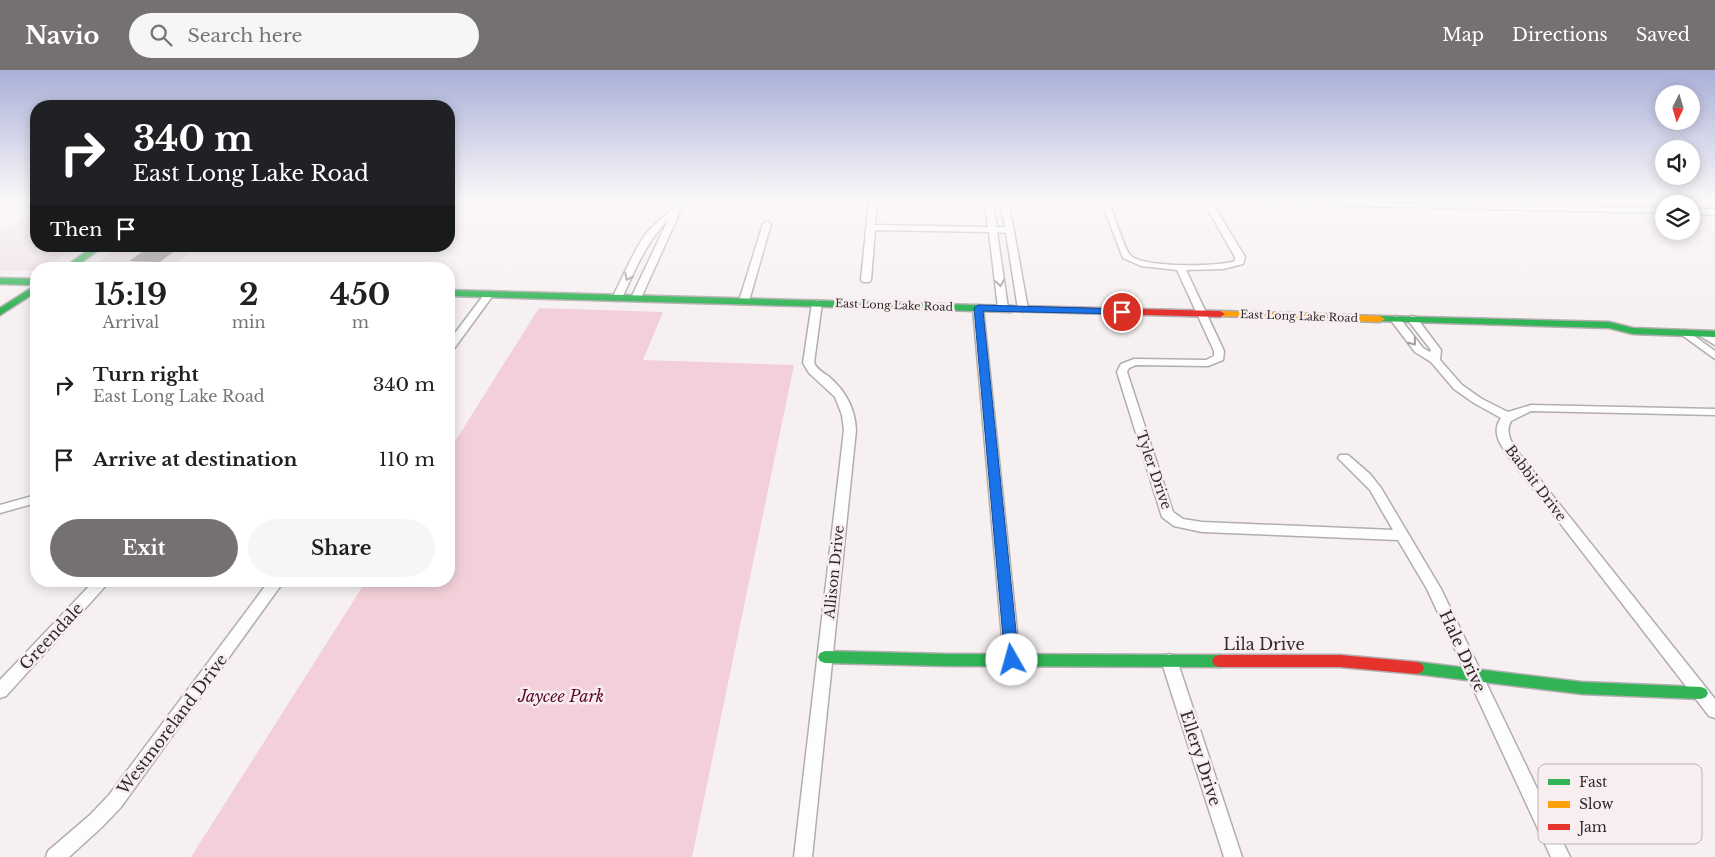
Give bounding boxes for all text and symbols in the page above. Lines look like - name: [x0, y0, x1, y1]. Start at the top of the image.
- search box: [129, 13, 479, 58]
- text: Navio: [25, 21, 99, 50]
- icon: search: [147, 21, 175, 49]
- text: Search here: [187, 24, 302, 47]
- text: Map: [1442, 24, 1484, 46]
- text: Directions: [1512, 24, 1608, 46]
- text: Saved: [1636, 24, 1690, 46]
- north arrow: [1655, 85, 1700, 130]
- map controls: [1655, 85, 1700, 240]
- text: 340 m: [133, 117, 253, 160]
- icon: right: [50, 120, 115, 185]
- button: sound: [1655, 140, 1700, 185]
- text: East Long Lake Road: [133, 160, 369, 187]
- button: layers: [1655, 195, 1700, 240]
- icon: arrive: [112, 215, 140, 243]
- text: Then: [50, 218, 102, 241]
- one-way arrow: [624, 272, 634, 281]
- text: 15:19: [95, 276, 167, 313]
- text: 2: [239, 276, 258, 313]
- text: 450: [330, 276, 390, 313]
- one-way arrow: [994, 280, 1005, 288]
- pin: [1101, 291, 1143, 333]
- street label: East Long Lake Road: [835, 296, 954, 314]
- icon: arrive: [1108, 298, 1136, 326]
- street label: East Long Lake Road: [1240, 307, 1359, 325]
- text: Arrival: [103, 312, 159, 332]
- text: min: [232, 312, 265, 332]
- text: m: [352, 312, 369, 332]
- one-way arrow: [1407, 336, 1416, 345]
- text: Turn right: [93, 363, 199, 386]
- icon: right: [50, 371, 78, 399]
- text: 340 m: [373, 373, 435, 396]
- text: East Long Lake Road: [93, 386, 265, 406]
- street label: Tyler Drive: [1132, 428, 1176, 512]
- street label: Babbit Drive: [1501, 441, 1571, 525]
- icon: arrive: [50, 446, 78, 474]
- text: Arrive at destination: [93, 448, 297, 471]
- text: 110 m: [379, 448, 435, 471]
- button: Exit: [50, 519, 238, 577]
- button: Share: [248, 519, 435, 577]
- street label: Allison Drive: [820, 524, 848, 621]
- street label: Greendale: [15, 598, 87, 674]
- street label: Hale Drive: [1435, 607, 1491, 695]
- position arrow: [985, 633, 1037, 685]
- street label: Lila Drive: [1223, 634, 1305, 654]
- street label: Westmoreland Drive: [112, 650, 231, 799]
- park label: Jaycee Park: [517, 686, 604, 706]
- street label: Ellery Drive: [1176, 708, 1226, 808]
- legend: [1538, 764, 1702, 844]
- text: Fast: [1579, 773, 1608, 791]
- text: Slow: [1579, 795, 1613, 813]
- text: Jam: [1577, 818, 1607, 836]

